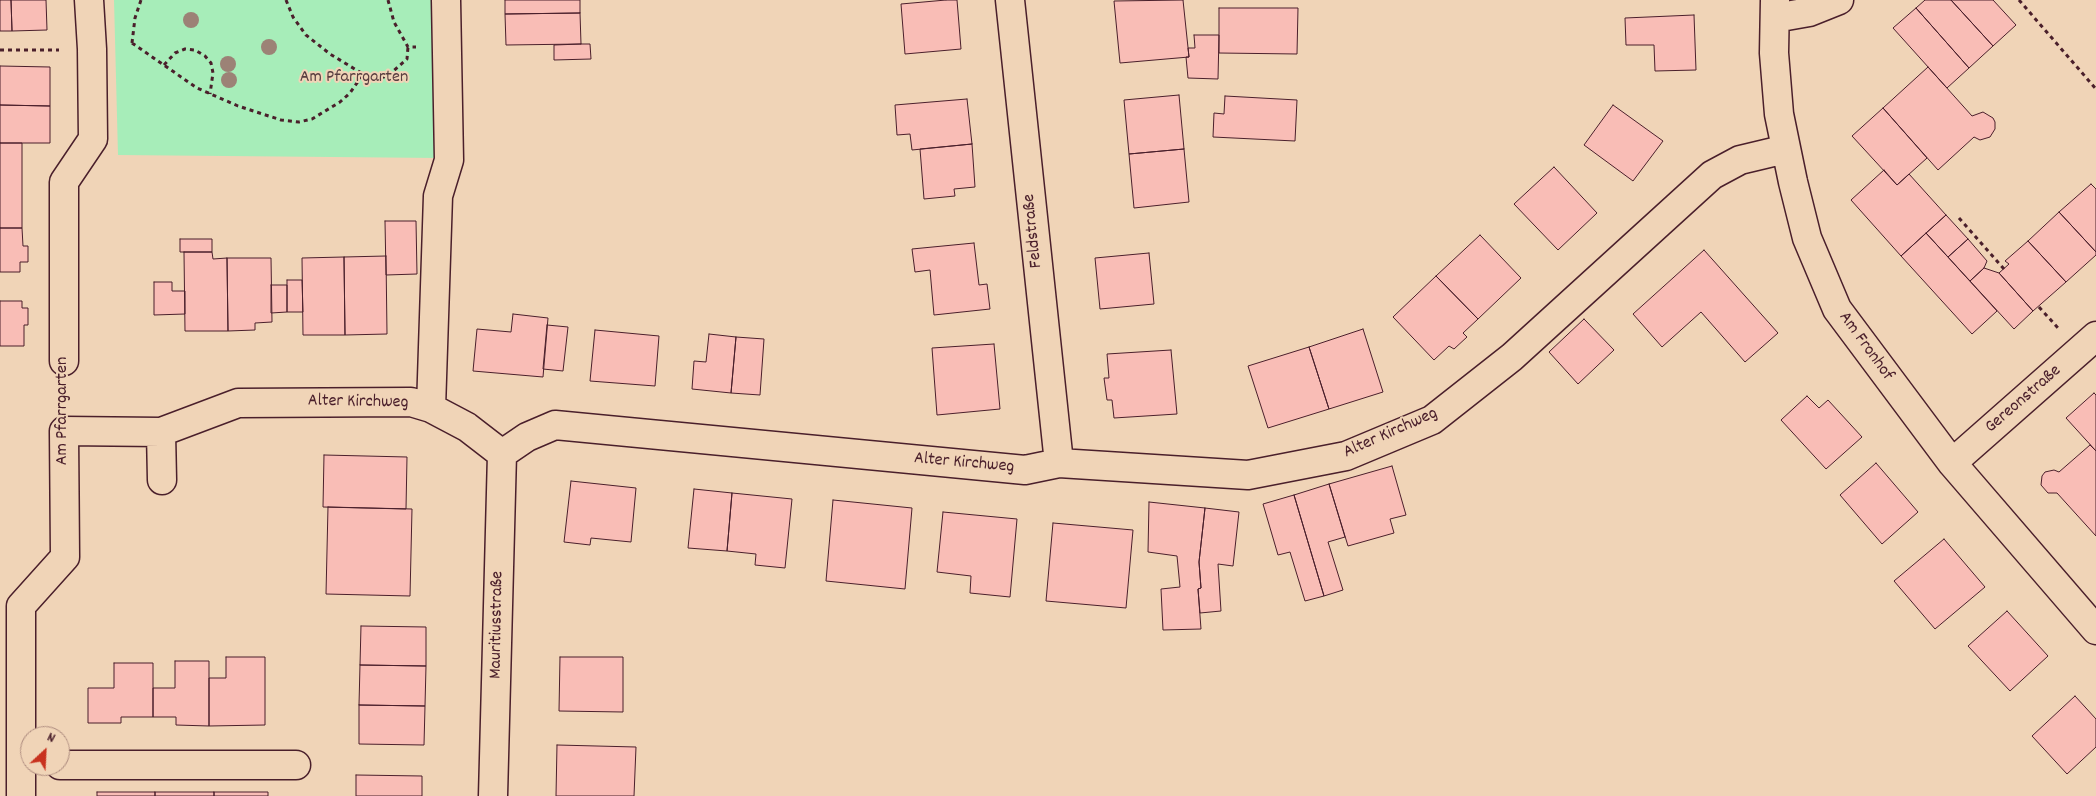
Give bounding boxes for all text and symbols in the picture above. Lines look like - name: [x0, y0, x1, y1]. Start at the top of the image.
- park label: Am Pfarrgarten: [300, 68, 408, 90]
- street label: Feldstraße: [1019, 193, 1049, 269]
- street label: Am Fronhof: [1833, 308, 1897, 386]
- street label: Am Pfarrgarten: [53, 357, 75, 465]
- street label: Gereonstraße: [1982, 361, 2066, 439]
- street label: Alter Kirchweg: [308, 391, 408, 415]
- street label: Alter Kirchweg: [1341, 404, 1441, 464]
- street label: Alter Kirchweg: [913, 449, 1015, 479]
- street label: Mauritiusstraße: [486, 571, 510, 679]
- north arrow: [20, 726, 70, 776]
- text: N: [44, 728, 58, 749]

